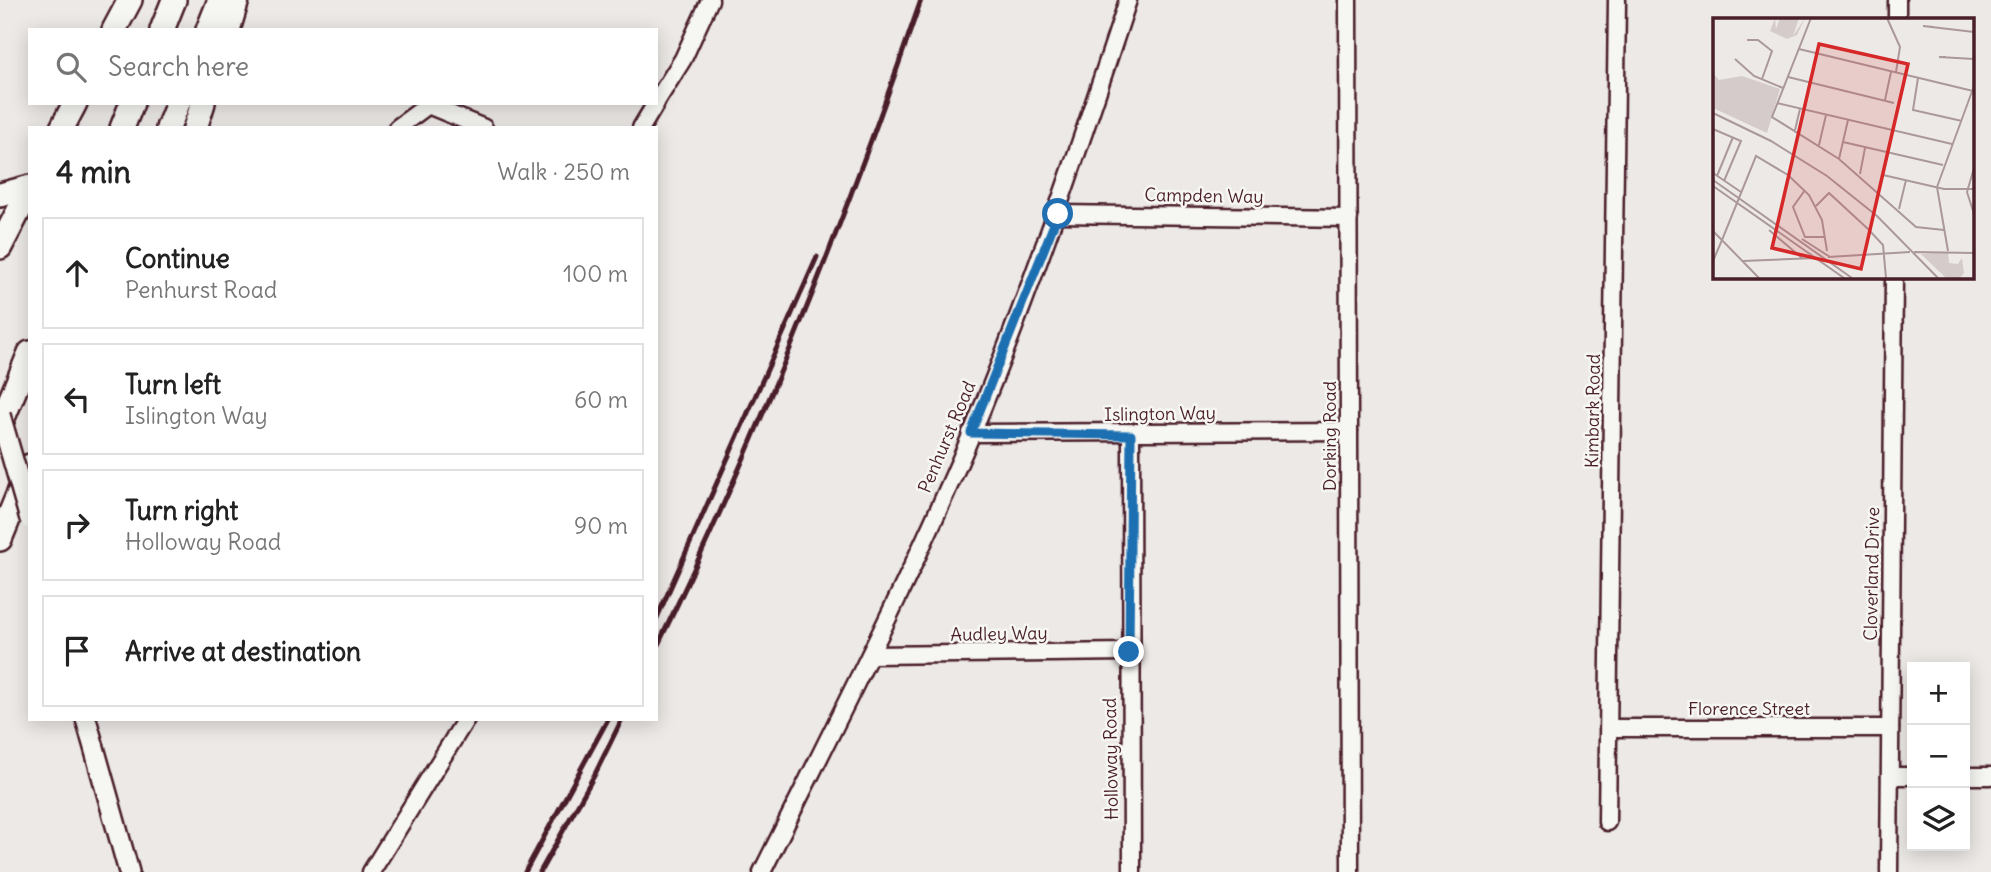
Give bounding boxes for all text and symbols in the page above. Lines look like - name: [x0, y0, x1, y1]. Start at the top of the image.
- inset map: [1713, 18, 1974, 278]
- search box: [28, 28, 658, 105]
- icon: search: [52, 48, 90, 86]
- text: Search here: [108, 50, 249, 83]
- text: 4 min: [56, 153, 131, 191]
- text: Walk · 250 m: [497, 157, 630, 186]
- street label: Campden Way: [1144, 183, 1264, 208]
- route start: [1042, 198, 1073, 229]
- text: Continue: [125, 242, 230, 275]
- icon: ahead: [58, 254, 96, 292]
- text: 100 m: [563, 259, 628, 288]
- text: Penhurst Road: [125, 275, 277, 304]
- street label: Kimbark Road: [1580, 353, 1605, 468]
- text: Turn left: [125, 368, 221, 401]
- street label: Penhurst Road: [913, 377, 981, 496]
- icon: left: [58, 380, 96, 418]
- street label: Dorking Road: [1318, 380, 1341, 491]
- text: 60 m: [574, 385, 628, 414]
- text: Islington Way: [125, 401, 268, 430]
- street label: Islington Way: [1104, 401, 1216, 426]
- text: Turn right: [125, 494, 238, 527]
- icon: right: [58, 506, 96, 544]
- street label: Cloverland Drive: [1859, 507, 1884, 641]
- text: 90 m: [574, 511, 628, 540]
- text: Holloway Road: [125, 527, 281, 556]
- street label: Audley Way: [950, 621, 1048, 646]
- icon: arrive: [58, 632, 96, 670]
- text: Arrive at destination: [125, 635, 361, 668]
- route end: [1113, 636, 1144, 667]
- map controls: [1907, 662, 1970, 851]
- button: +: [1907, 662, 1970, 725]
- street label: Holloway Road: [1098, 697, 1123, 820]
- street label: Florence Street: [1688, 697, 1810, 720]
- button: −: [1907, 725, 1970, 788]
- button: layers: [1907, 788, 1970, 851]

